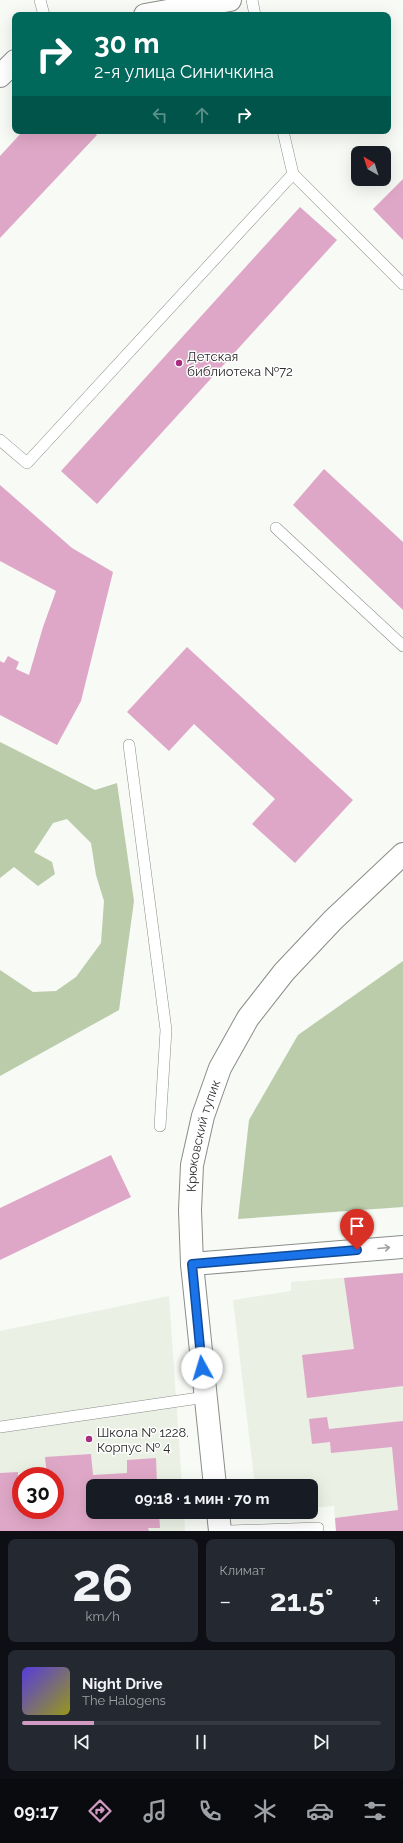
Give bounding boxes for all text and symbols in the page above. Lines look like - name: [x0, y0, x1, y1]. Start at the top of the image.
- text: 30 m: [94, 27, 160, 60]
- icon: right: [28, 28, 80, 80]
- text: 2-я улица Синичкина: [94, 61, 274, 82]
- icon: left: [149, 104, 171, 126]
- icon: ahead: [191, 104, 213, 126]
- icon: right: [233, 104, 255, 126]
- north arrow: [351, 146, 391, 186]
- map controls: [351, 146, 391, 186]
- place label: Детская библиотека №72: [187, 349, 293, 379]
- marker: Детская библиотека №72: [174, 358, 184, 368]
- street label: Крюковский тупик: [184, 1077, 223, 1192]
- pin: [340, 1209, 374, 1250]
- icon: arrive: [346, 1215, 368, 1237]
- one-way arrow: [377, 1245, 390, 1252]
- position arrow: [181, 1347, 223, 1389]
- place label: Школа № 1228. Корпус № 4: [97, 1425, 189, 1455]
- marker: Школа № 1228. Корпус № 4: [84, 1434, 94, 1444]
- speed limit sign: 30: [12, 1467, 64, 1519]
- text: 09:18 · 1 мин · 70 m: [135, 1490, 269, 1508]
- text: 26: [72, 1552, 133, 1613]
- text: Климат: [220, 1563, 265, 1578]
- text: 21.5°: [270, 1583, 333, 1618]
- text: −: [220, 1588, 231, 1614]
- text: +: [372, 1588, 381, 1614]
- text: km/h: [86, 1609, 120, 1624]
- text: Night Drive: [82, 1675, 162, 1693]
- text: The Halogens: [82, 1693, 166, 1708]
- icon: previous: [71, 1731, 93, 1753]
- icon: pause: [190, 1731, 212, 1753]
- icon: next: [310, 1731, 332, 1753]
- icon: directions: [86, 1797, 114, 1825]
- icon: music: [141, 1797, 169, 1825]
- icon: phone: [196, 1797, 224, 1825]
- icon: climate: [251, 1797, 279, 1825]
- icon: car: [306, 1797, 334, 1825]
- icon: filters: [361, 1797, 389, 1825]
- text: 09:17: [14, 1801, 59, 1822]

